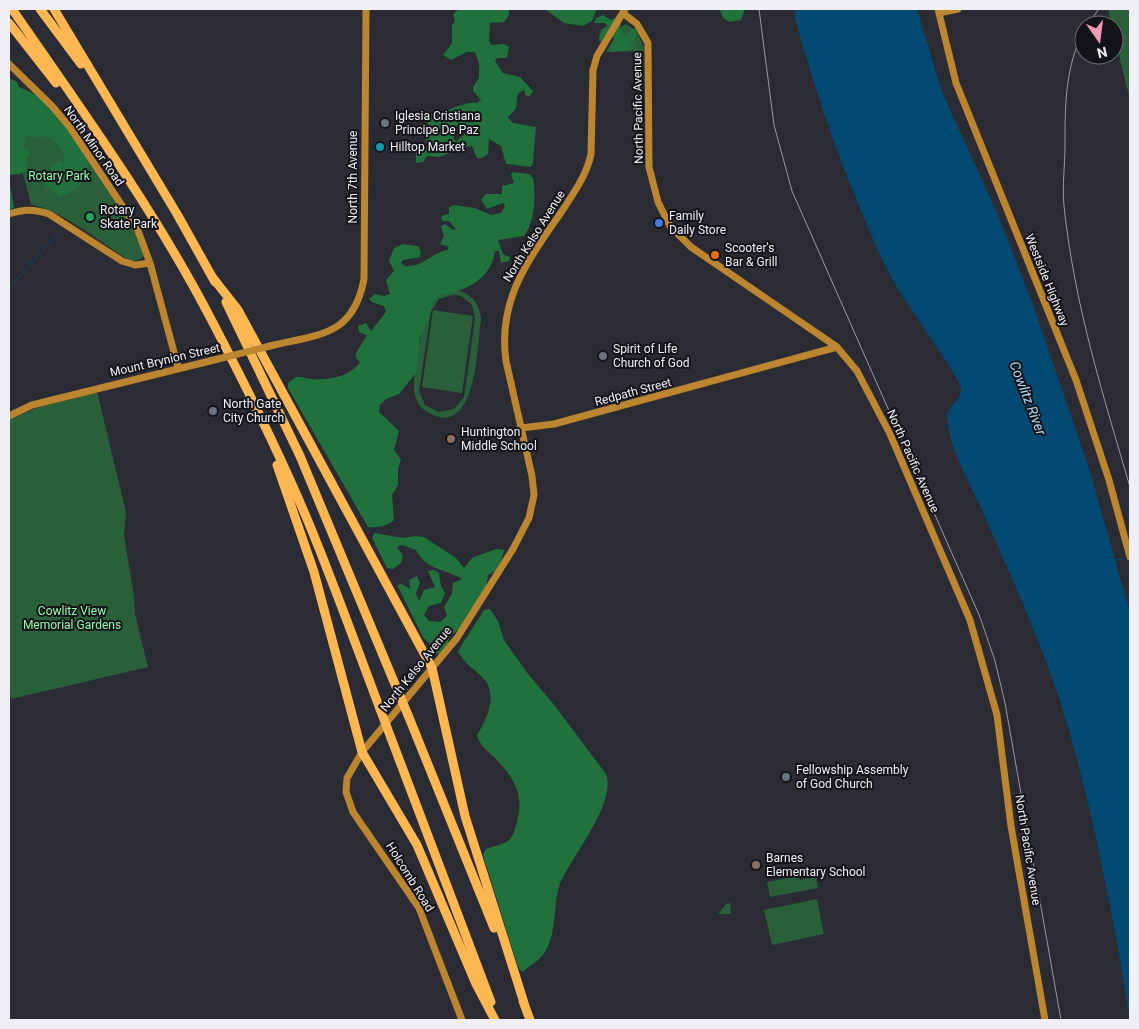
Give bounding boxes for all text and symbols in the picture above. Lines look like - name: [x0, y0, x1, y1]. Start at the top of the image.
- north arrow: [1074, 15, 1124, 65]
- text: N: [1095, 44, 1109, 62]
- street label: North Pacific Avenue: [630, 52, 646, 164]
- street label: North Minor Road: [61, 103, 127, 189]
- place label: Iglesia Cristiana Principe De Paz: [395, 109, 480, 137]
- marker: Iglesia Cristiana Principe De Paz: [379, 117, 391, 129]
- street label: North 7th Avenue: [346, 131, 360, 223]
- place label: Hilltop Market: [390, 140, 465, 154]
- marker: Hilltop Market: [374, 141, 386, 153]
- park label: Rotary Park: [28, 169, 91, 183]
- street label: North Kelso Avenue: [500, 188, 568, 284]
- place label: Rotary Skate Park: [100, 203, 158, 231]
- place label: Family Daily Store: [669, 209, 726, 237]
- marker: Rotary Skate Park: [84, 211, 96, 223]
- marker: Family Daily Store: [653, 217, 665, 229]
- street label: Westside Highway: [1022, 232, 1072, 328]
- place label: Scooter's Bar & Grill: [725, 241, 777, 269]
- marker: Scooter's Bar & Grill: [709, 249, 721, 261]
- street label: Mount Brynion Street: [109, 341, 221, 379]
- place label: Spirit of Life Church of God: [613, 342, 690, 370]
- marker: Spirit of Life Church of God: [597, 350, 609, 362]
- water label: Cowlitz River: [1007, 359, 1050, 438]
- street label: Redpath Street: [593, 375, 673, 409]
- place label: North Gate City Church: [223, 397, 284, 425]
- marker: North Gate City Church: [207, 405, 219, 417]
- street label: North Pacific Avenue: [884, 407, 942, 515]
- place label: Huntington Middle School: [461, 425, 537, 453]
- marker: Huntington Middle School: [445, 433, 457, 445]
- park label: Cowlitz View Memorial Gardens: [23, 604, 121, 632]
- street label: North Kelso Avenue: [377, 624, 455, 714]
- place label: Fellowship Assembly of God Church: [796, 763, 909, 791]
- marker: Fellowship Assembly of God Church: [780, 771, 792, 783]
- street label: North Pacific Avenue: [1012, 794, 1044, 906]
- street label: Holcomb Road: [383, 840, 437, 914]
- place label: Barnes Elementary School: [766, 851, 866, 879]
- marker: Barnes Elementary School: [750, 859, 762, 871]

